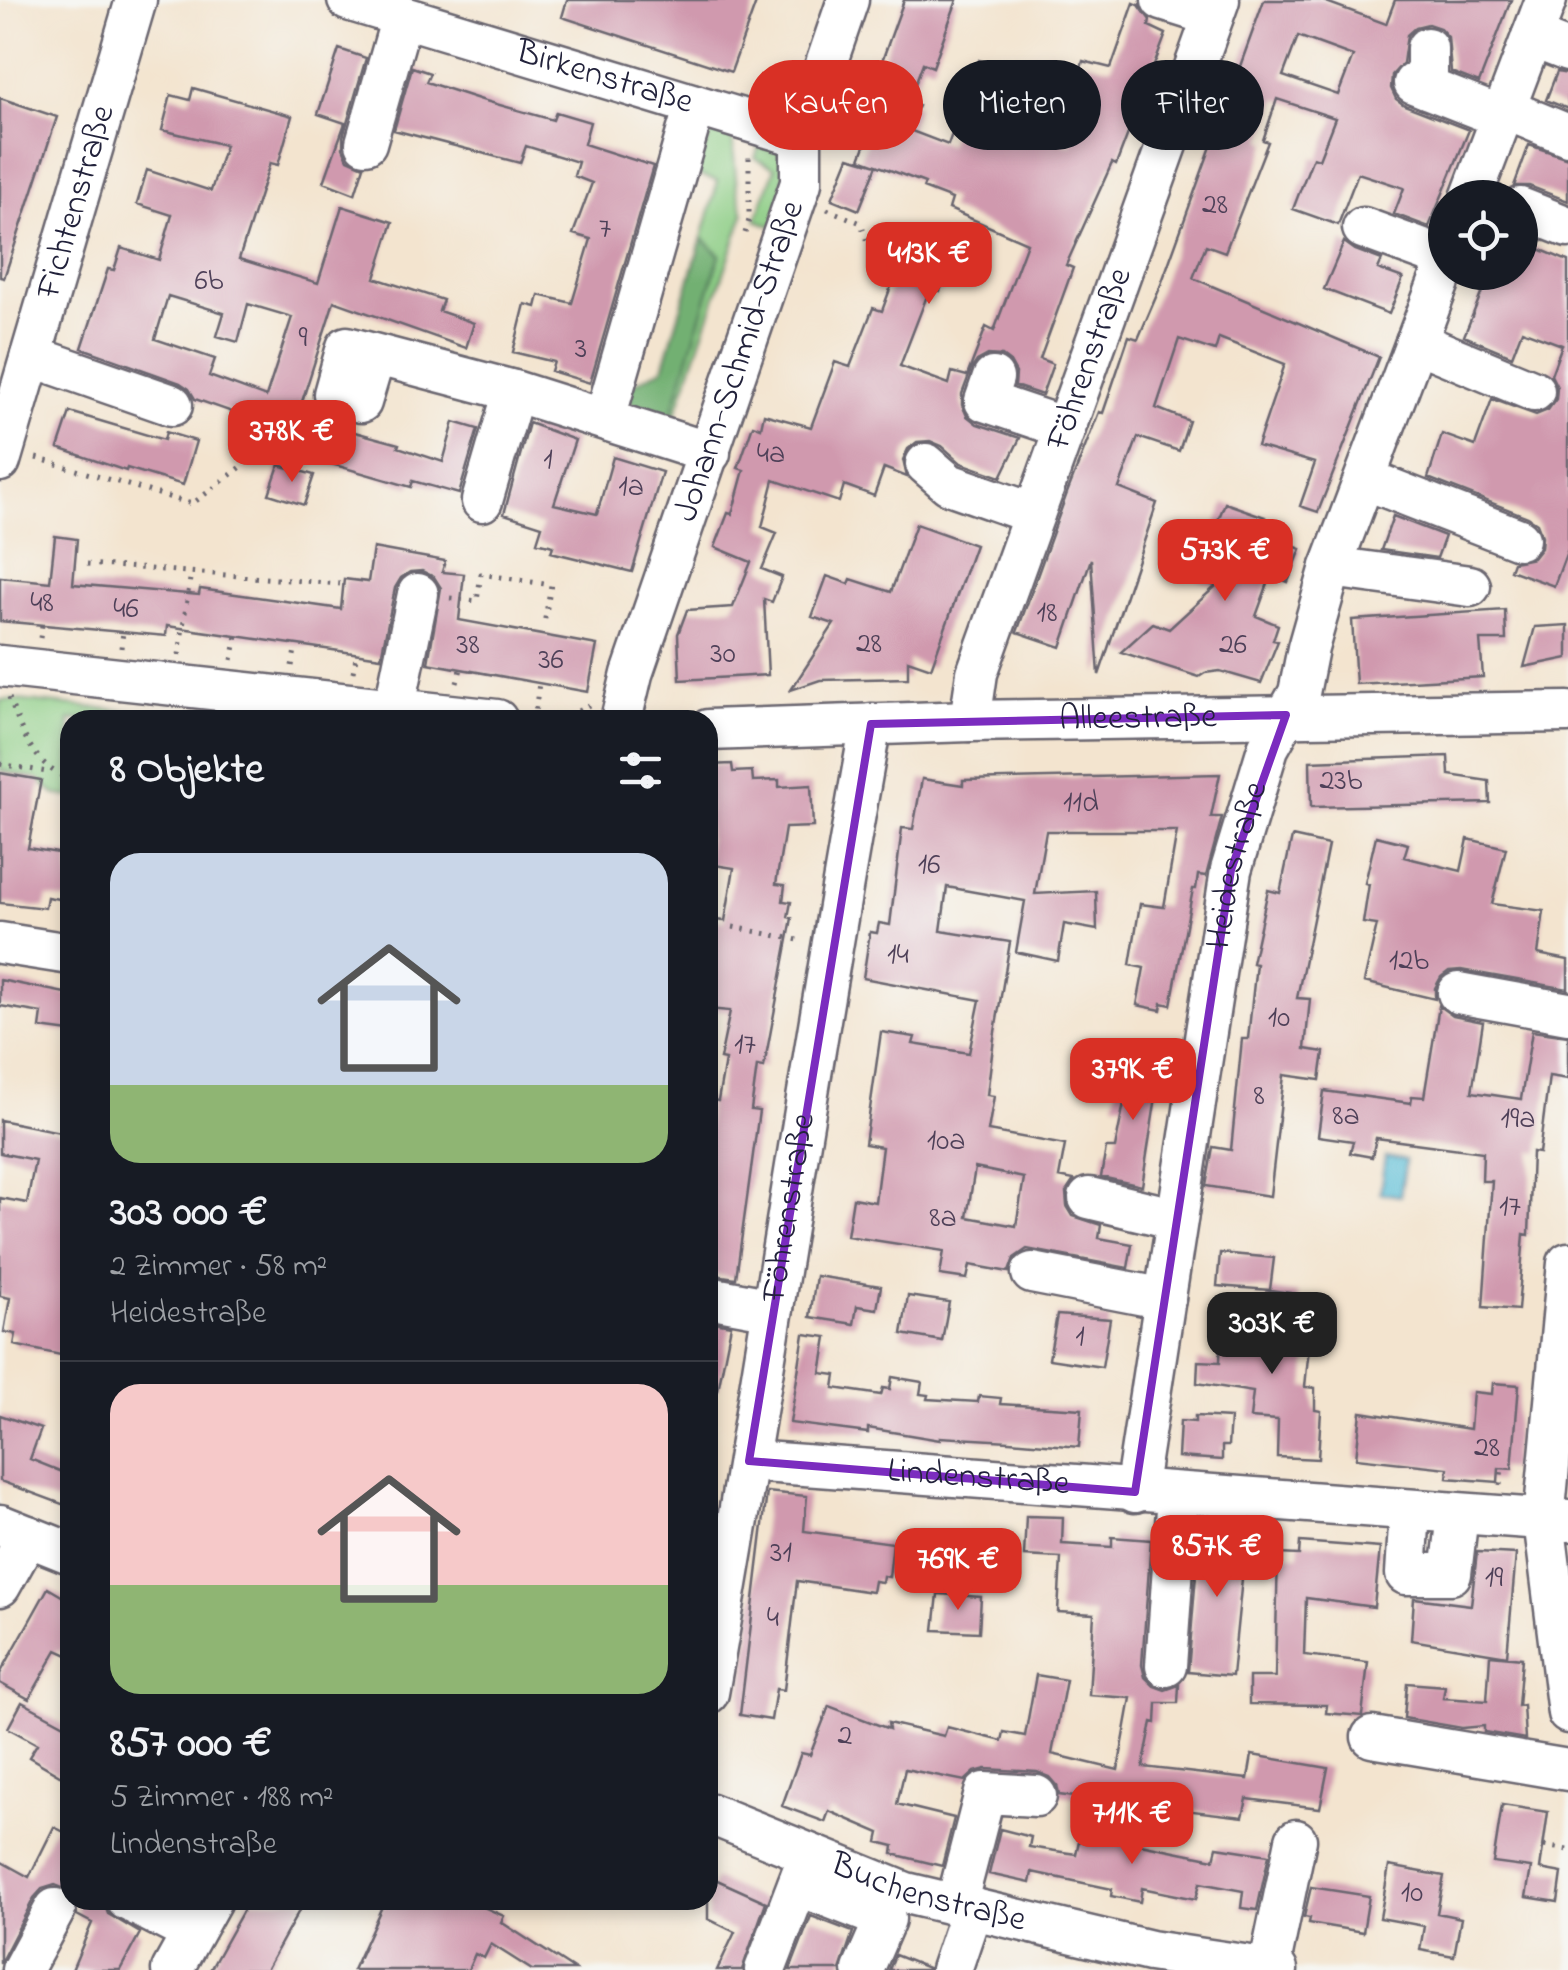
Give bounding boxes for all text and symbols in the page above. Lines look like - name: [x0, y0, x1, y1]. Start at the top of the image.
- street label: Birkenstraße: [509, 26, 699, 128]
- chip: Kaufen: [748, 60, 923, 150]
- chip: Mieten: [943, 60, 1101, 150]
- chip: Filter: [1121, 60, 1264, 150]
- street label: Fichtenstraße: [23, 99, 129, 306]
- map controls: [1428, 180, 1538, 290]
- button: locate: [1428, 180, 1538, 290]
- house number: 28: [1202, 184, 1228, 228]
- street label: Johann-Schmid-Straße: [661, 194, 819, 529]
- house number: 7: [599, 208, 611, 252]
- pin: 413K €: [848, 222, 1010, 307]
- text: 413K €: [888, 231, 970, 278]
- house number: 6b: [194, 260, 224, 304]
- street label: Föhrenstraße: [1033, 261, 1146, 458]
- house number: 9: [298, 317, 308, 361]
- house number: 3: [575, 328, 587, 372]
- pin: 378K €: [211, 400, 373, 485]
- text: 378K €: [250, 409, 334, 456]
- house number: 4a: [757, 433, 785, 477]
- house number: 1: [543, 439, 553, 483]
- house number: 1a: [618, 466, 644, 510]
- pin: 573K €: [1144, 519, 1306, 604]
- text: 573K €: [1180, 528, 1270, 575]
- house number: 48: [30, 582, 54, 626]
- house number: 46: [113, 588, 139, 632]
- house number: 18: [1037, 592, 1057, 636]
- house number: 28: [856, 623, 882, 667]
- house number: 38: [456, 624, 480, 668]
- house number: 26: [1219, 624, 1247, 668]
- house number: 30: [710, 633, 736, 677]
- house number: 36: [538, 639, 564, 683]
- street label: Alleestraße: [1058, 692, 1218, 745]
- text: 8 Objekte: [110, 740, 264, 801]
- icon: filters: [613, 743, 668, 798]
- house number: 23b: [1319, 760, 1363, 804]
- street label: Heidestraße: [1194, 775, 1282, 953]
- house number: 11d: [1063, 782, 1099, 826]
- house number: 16: [918, 844, 940, 888]
- icon: home: [299, 918, 479, 1098]
- house number: 14: [887, 934, 909, 978]
- house number: 12b: [1389, 940, 1429, 984]
- house number: 10: [1268, 997, 1290, 1041]
- house number: 17: [734, 1024, 756, 1068]
- pin: 379K €: [1052, 1038, 1214, 1123]
- text: 379K €: [1092, 1047, 1174, 1094]
- house number: 8: [1253, 1075, 1265, 1119]
- house number: 8a: [1332, 1095, 1360, 1139]
- house number: 19a: [1501, 1098, 1535, 1142]
- street label: Föhrenstraße: [749, 1109, 830, 1307]
- house number: 10a: [927, 1120, 965, 1164]
- text: 303 000 €: [110, 1183, 268, 1244]
- house number: 17: [1499, 1186, 1521, 1230]
- house number: 8a: [929, 1197, 957, 1241]
- text: 2 Zimmer · 58 m²: [110, 1244, 327, 1291]
- text: Heidestraße: [110, 1291, 266, 1338]
- pin: 303K €: [1191, 1292, 1353, 1377]
- text: 303K €: [1229, 1301, 1315, 1348]
- house number: 1: [1075, 1316, 1085, 1360]
- house number: 28: [1474, 1427, 1500, 1471]
- street label: Lindenstraße: [886, 1446, 1072, 1510]
- icon: home: [299, 1449, 479, 1629]
- pin: 857K €: [1136, 1515, 1298, 1600]
- text: 857K €: [1172, 1524, 1262, 1571]
- pin: 769K €: [877, 1528, 1039, 1613]
- house number: 31: [770, 1532, 792, 1576]
- text: 769K €: [917, 1537, 999, 1584]
- house number: 19: [1485, 1557, 1503, 1601]
- house number: 4: [767, 1597, 779, 1641]
- text: 857 000 €: [110, 1714, 272, 1775]
- house number: 2: [838, 1715, 853, 1759]
- text: 5 Zimmer · 188 m²: [110, 1775, 334, 1822]
- pin: 711K €: [1051, 1782, 1213, 1867]
- text: 711K €: [1092, 1791, 1172, 1838]
- text: Lindenstraße: [110, 1822, 277, 1869]
- street label: Buchenstraße: [822, 1839, 1031, 1946]
- house number: 10: [1401, 1872, 1423, 1916]

